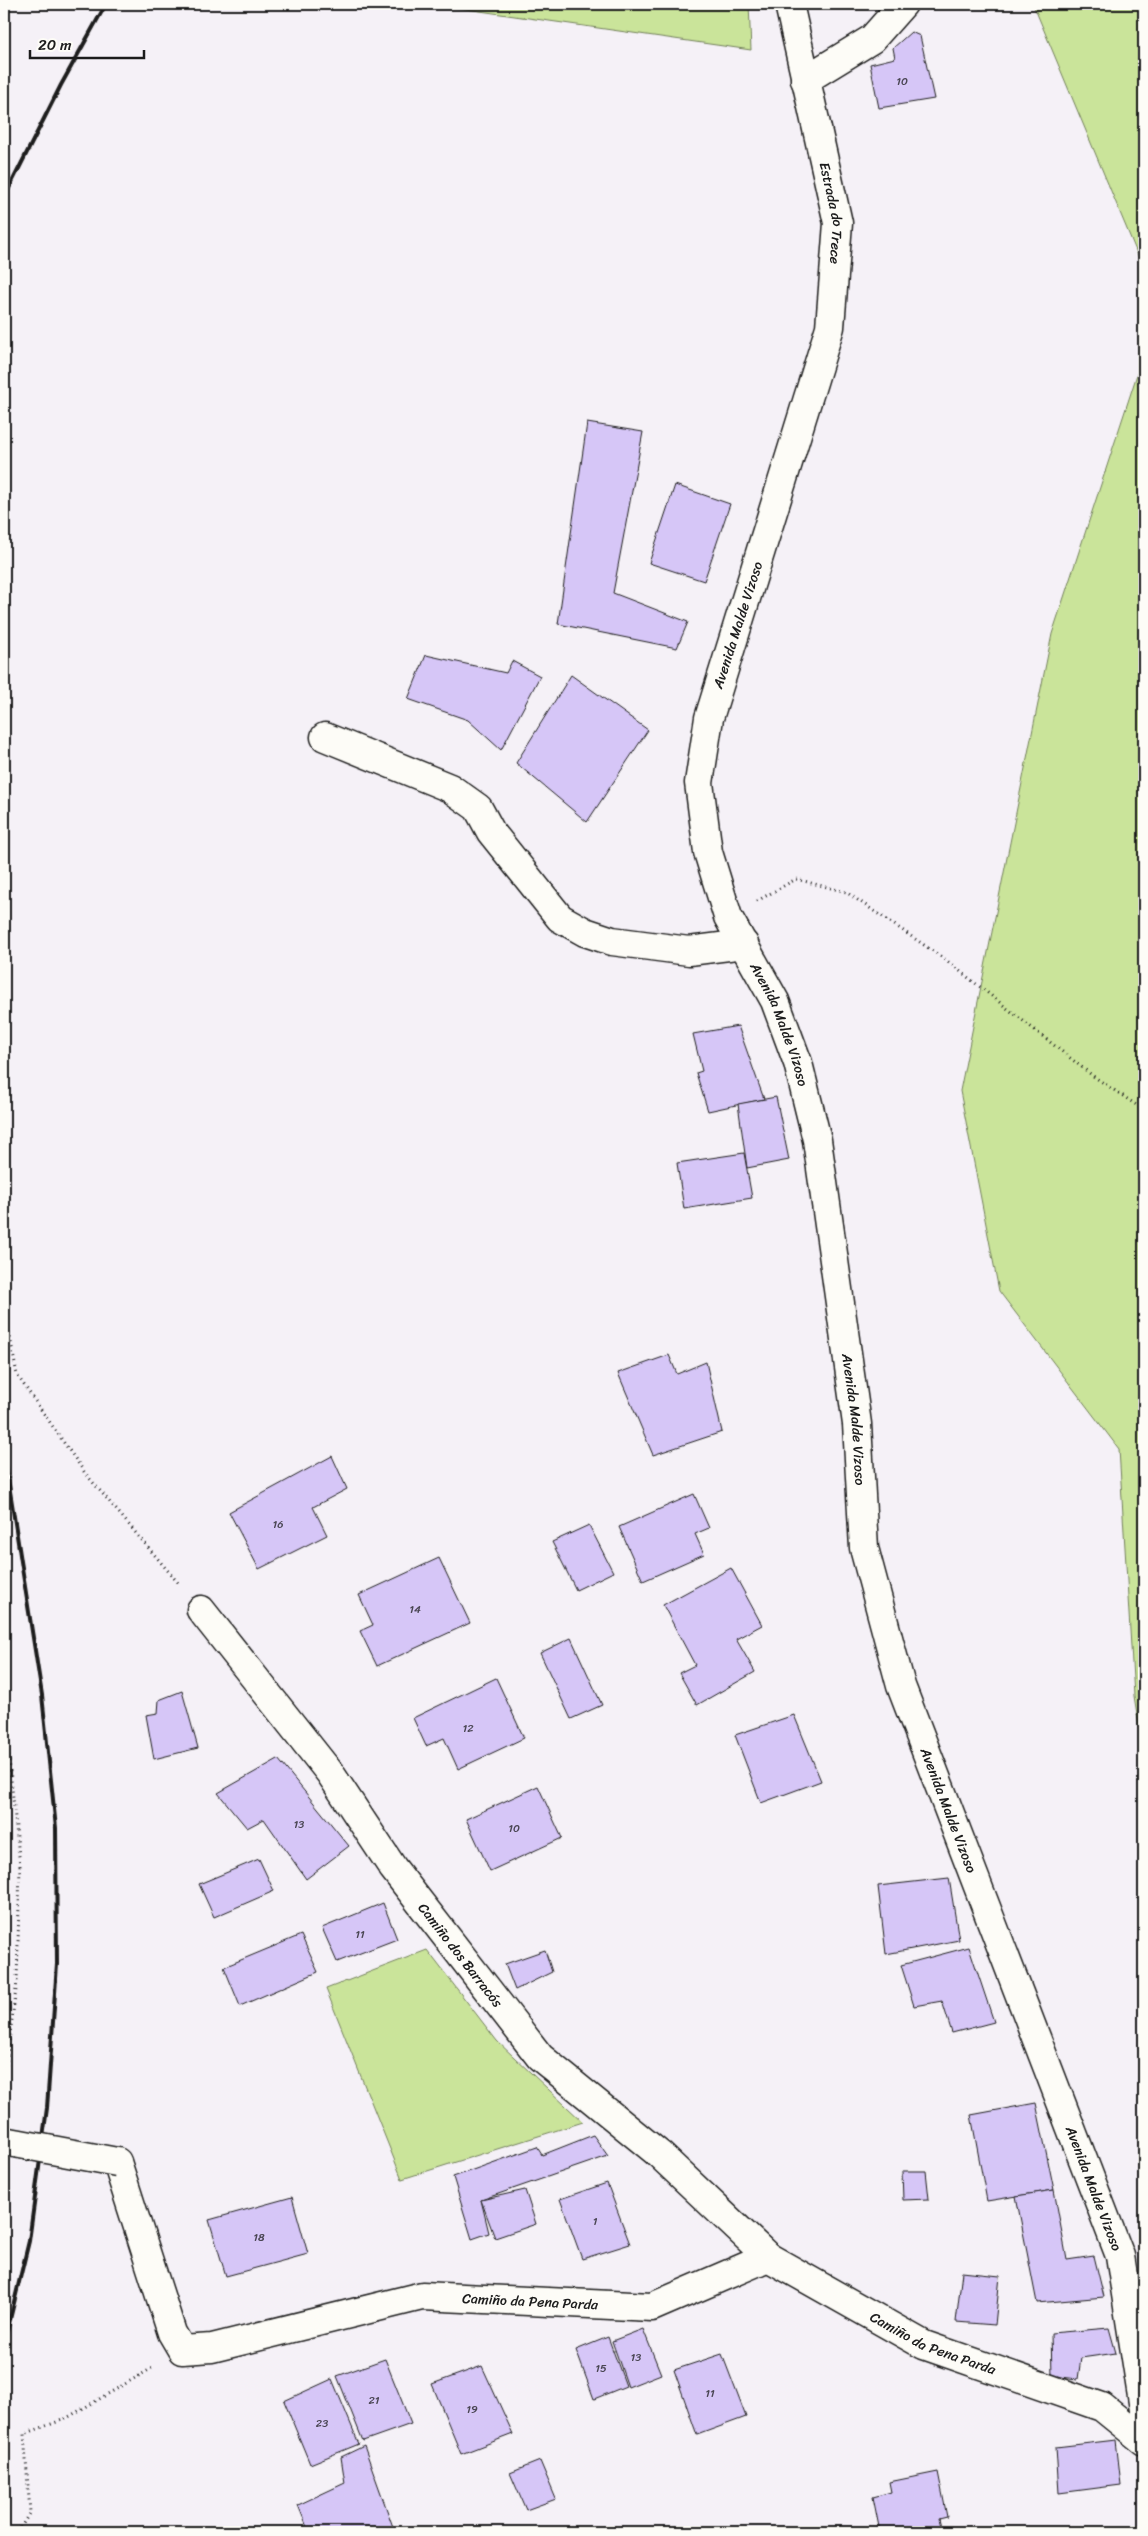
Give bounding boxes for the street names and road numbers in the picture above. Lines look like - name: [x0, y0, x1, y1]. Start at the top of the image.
- street label: Estrada do Trece: [812, 160, 851, 265]
- street label: Avenida Malde Vizoso: [705, 558, 770, 693]
- street label: Avenida Malde Vizoso: [743, 957, 816, 1089]
- street label: Avenida Malde Vizoso: [835, 1351, 873, 1486]
- street label: Avenida Malde Vizoso: [913, 1743, 984, 1877]
- street label: Camiño dos Barracós: [412, 1897, 510, 2013]
- street label: Avenida Malde Vizoso: [1058, 2121, 1129, 2255]
- street label: Camiño da Pena Parda: [462, 2285, 600, 2317]
- street label: Camiño da Pena Parda: [865, 2304, 1000, 2382]

